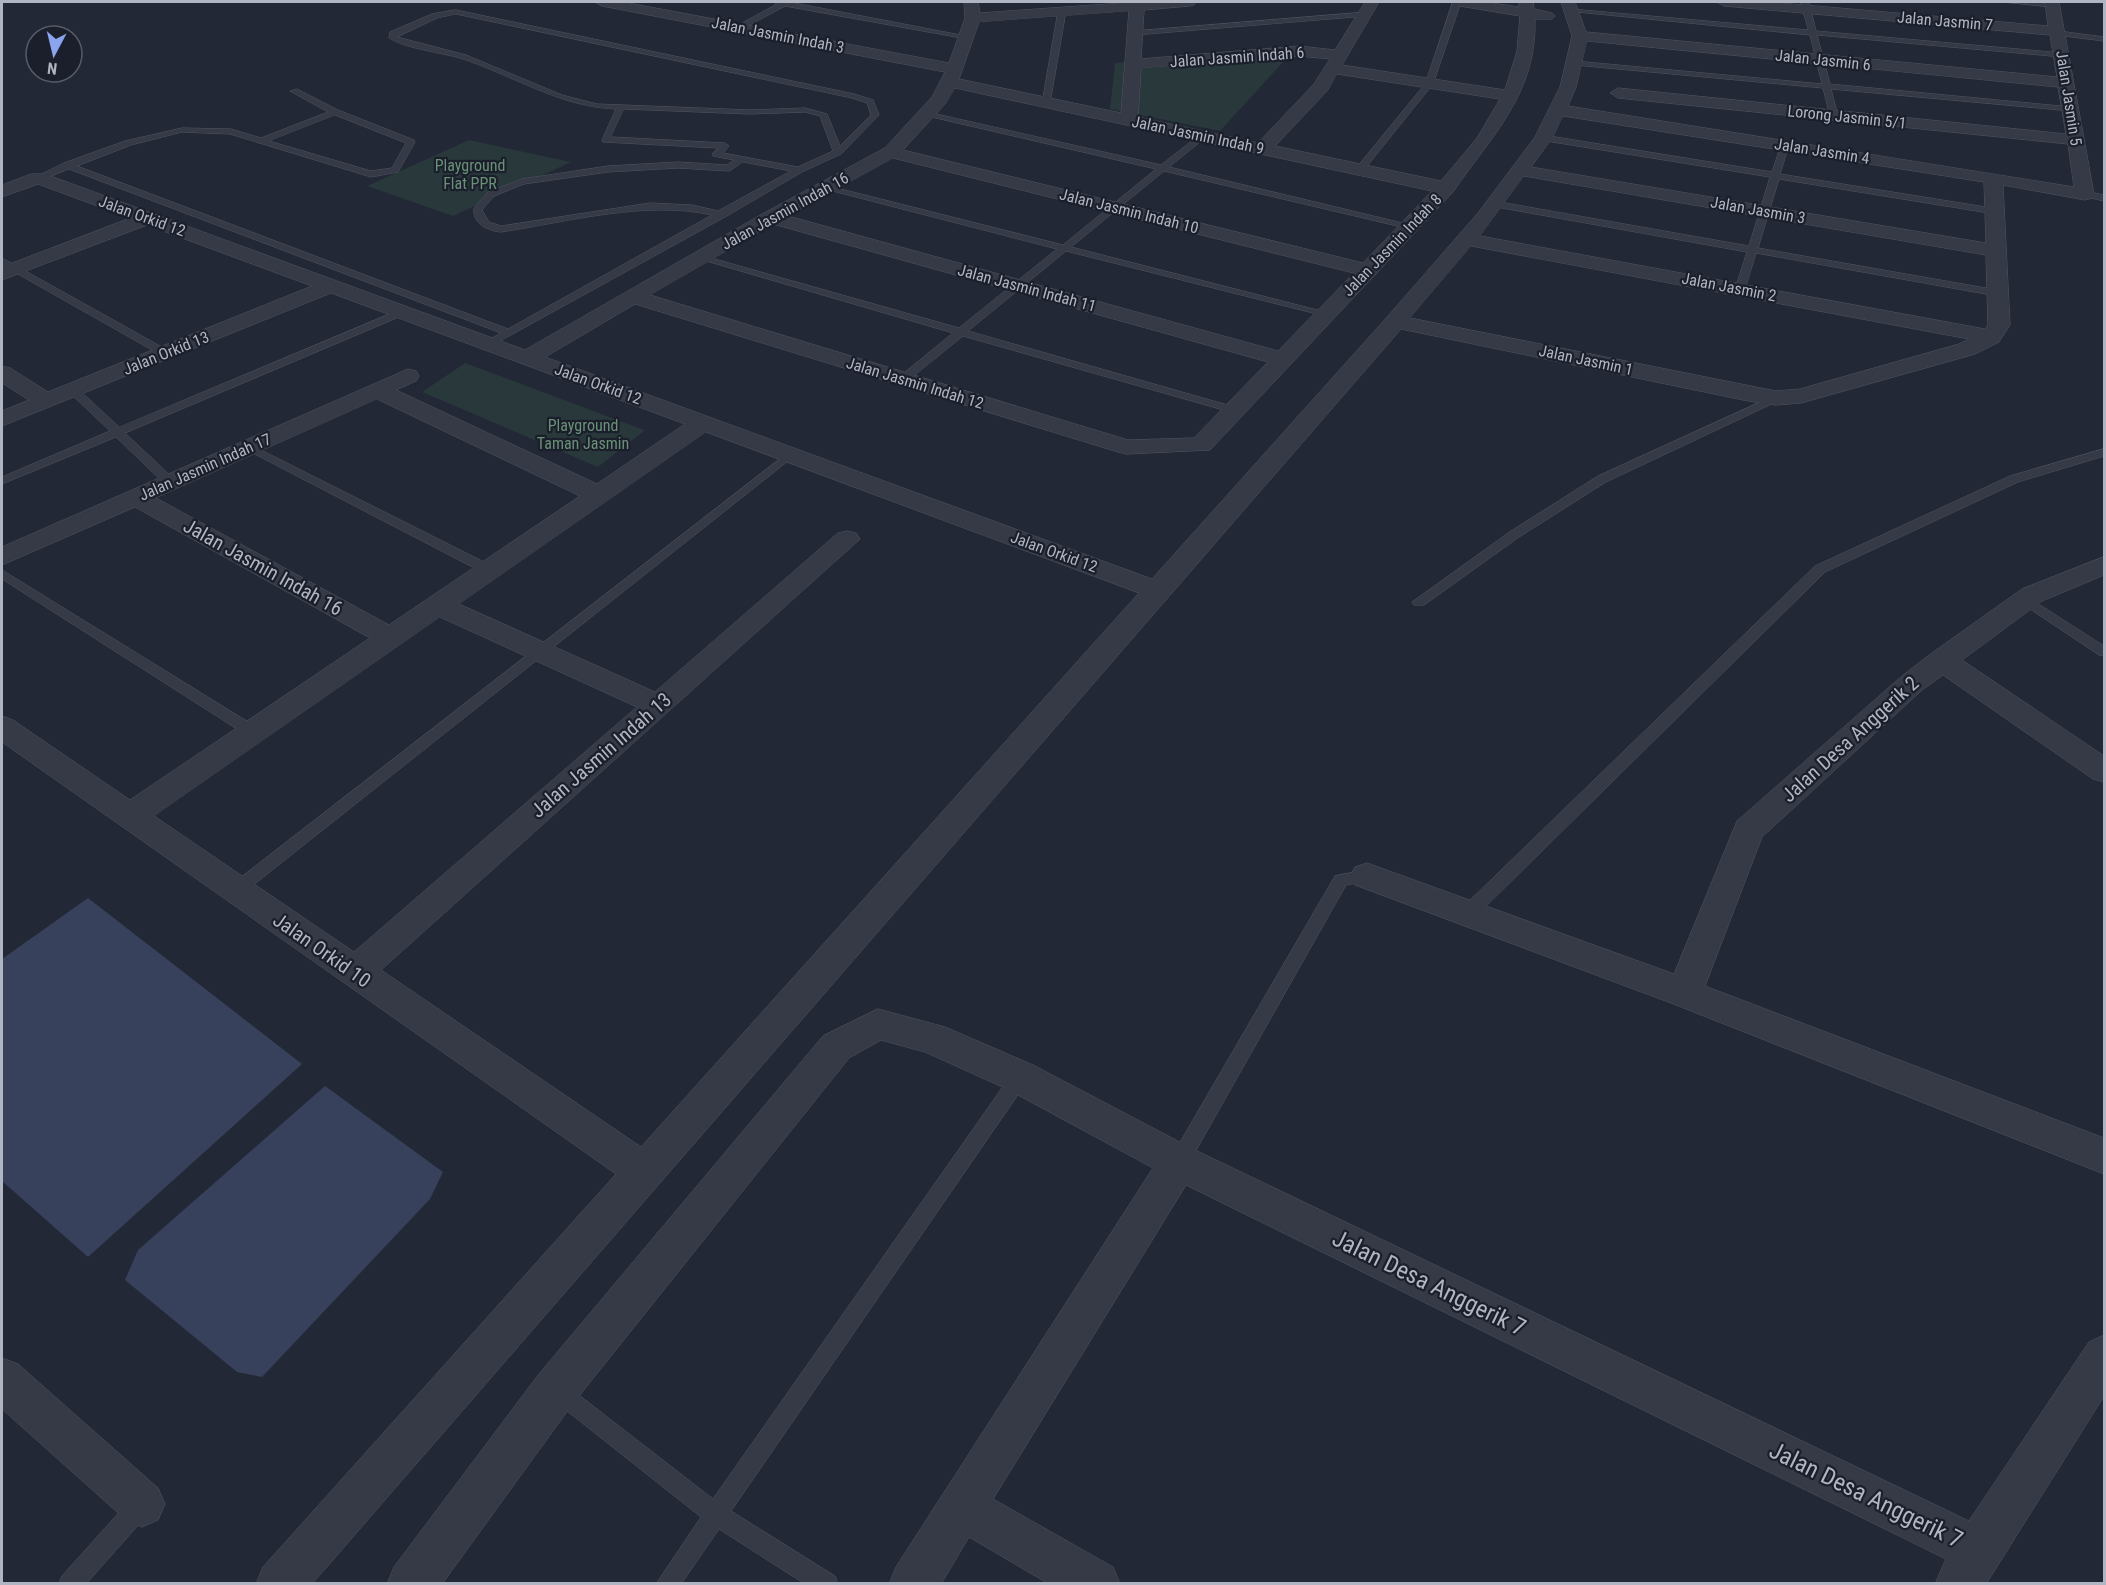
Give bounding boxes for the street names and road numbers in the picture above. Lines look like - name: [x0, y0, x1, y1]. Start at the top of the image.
- street label: Jalan Jasmin 7: [1896, 7, 1994, 35]
- street label: Jalan Jasmin Indah 3: [710, 13, 846, 57]
- street label: Jalan Jasmin Indah 6: [1169, 43, 1305, 71]
- street label: Jalan Jasmin 6: [1774, 46, 1872, 74]
- street label: Jalan Jasmin 5: [2052, 49, 2086, 147]
- street label: Lorong Jasmin 5/1: [1787, 101, 1907, 133]
- street label: Jalan Jasmin Indah 9: [1130, 112, 1266, 158]
- street label: Jalan Jasmin 4: [1773, 134, 1871, 168]
- street label: Jalan Jasmin Indah 16: [718, 168, 852, 254]
- street label: Jalan Jasmin Indah 10: [1058, 185, 1200, 237]
- street label: Jalan Jasmin Indah 8: [1338, 190, 1446, 300]
- street label: Jalan Orkid 12: [96, 192, 188, 241]
- street label: Jalan Jasmin 3: [1709, 192, 1807, 228]
- street label: Jalan Jasmin Indah 11: [956, 260, 1098, 316]
- street label: Jalan Jasmin 2: [1680, 269, 1778, 305]
- street label: Jalan Orkid 13: [120, 327, 212, 379]
- street label: Jalan Jasmin 1: [1537, 341, 1635, 379]
- street label: Jalan Jasmin Indah 12: [844, 353, 986, 413]
- street label: Jalan Orkid 12: [552, 360, 644, 409]
- street label: Jalan Jasmin Indah 17: [136, 429, 274, 505]
- street label: Jalan Jasmin Indah 16: [179, 513, 347, 621]
- street label: Jalan Orkid 12: [1008, 528, 1100, 577]
- street label: Jalan Desa Anggerik 2: [1776, 671, 1924, 807]
- street label: Jalan Jasmin Indah 13: [526, 687, 676, 823]
- street label: Jalan Orkid 10: [269, 908, 375, 992]
- street label: Jalan Desa Anggerik 7: [1328, 1224, 1530, 1342]
- street label: Jalan Desa Anggerik 7: [1765, 1436, 1967, 1554]

